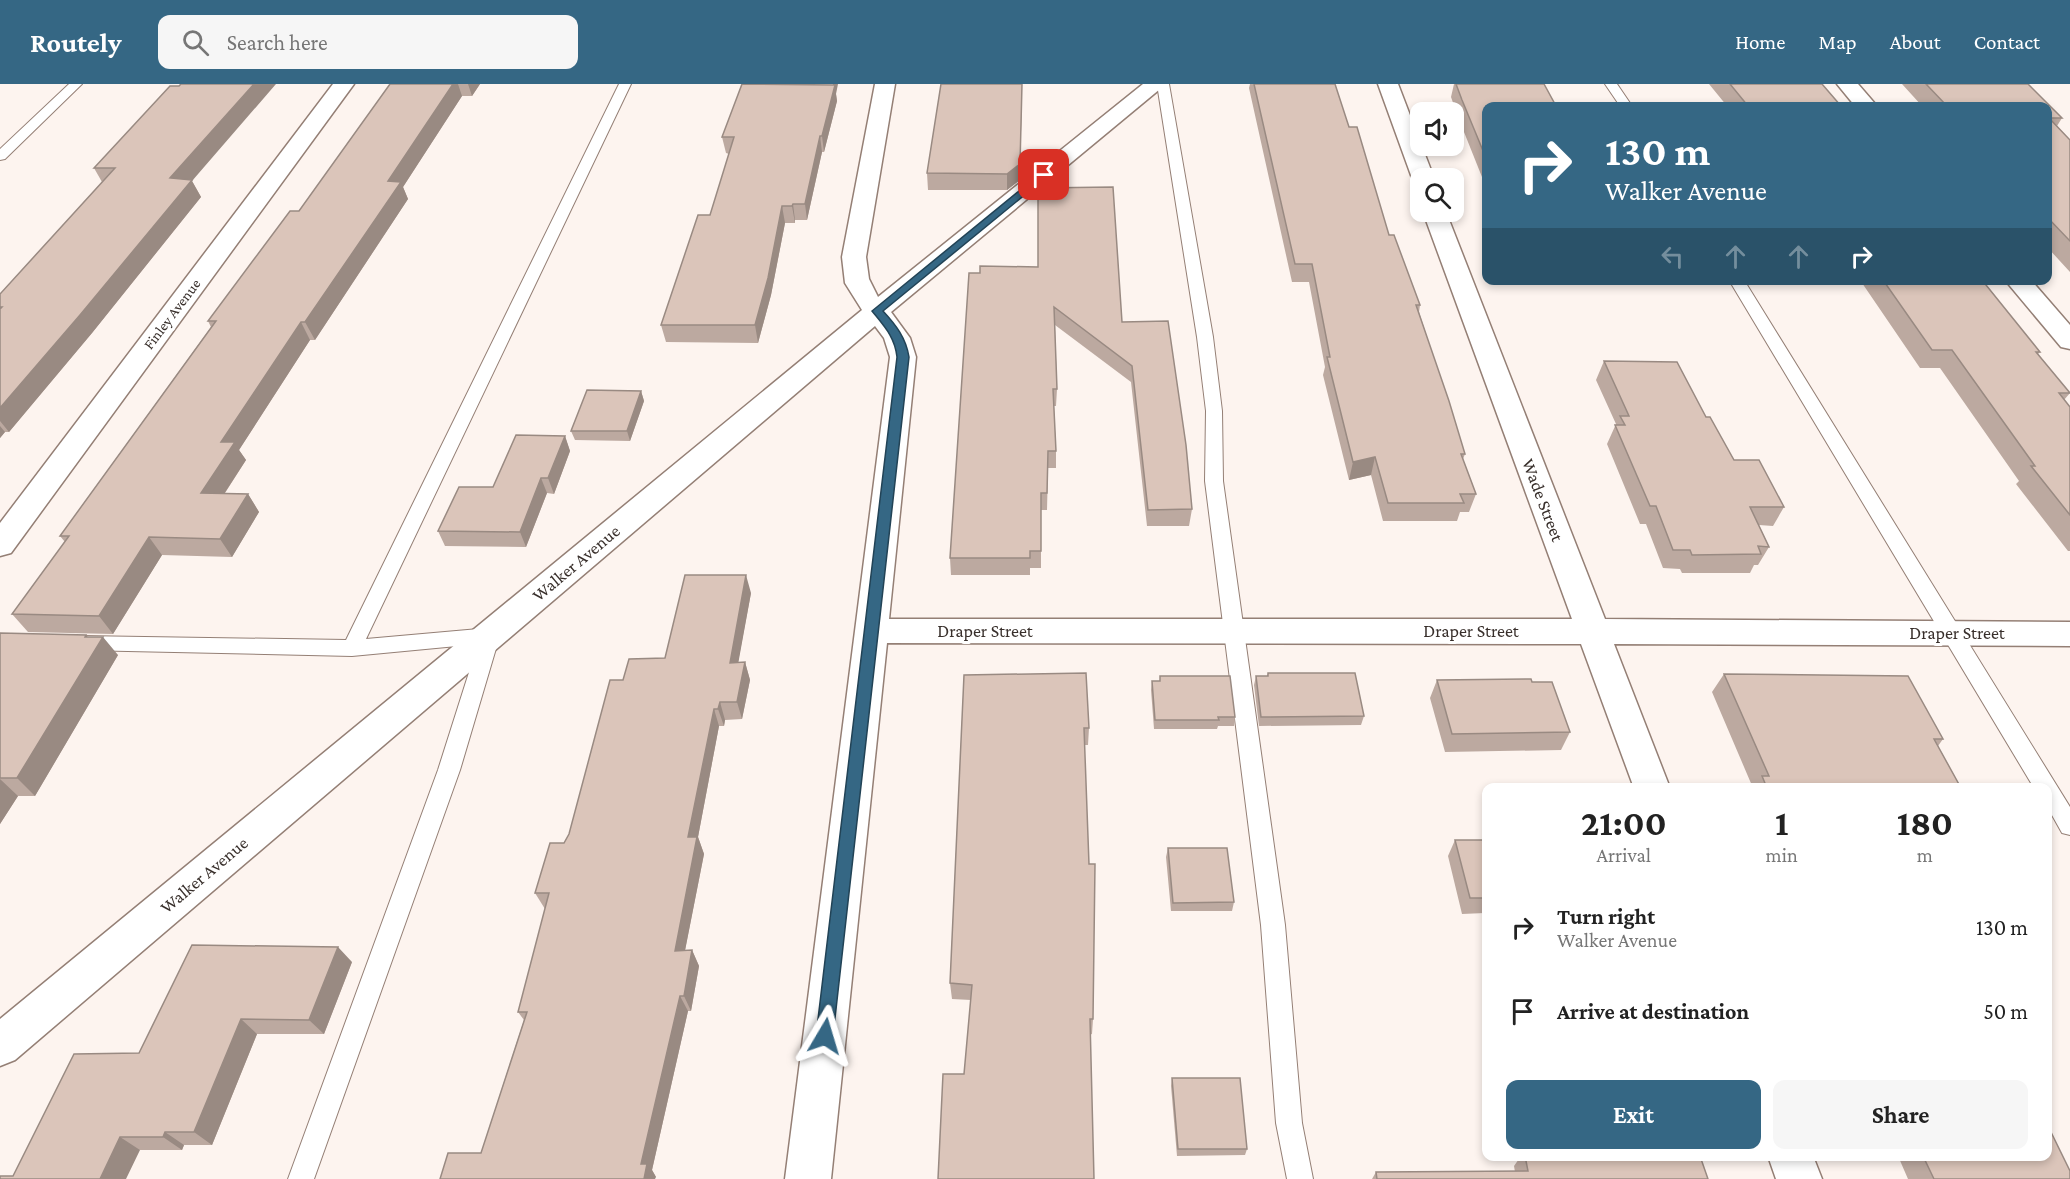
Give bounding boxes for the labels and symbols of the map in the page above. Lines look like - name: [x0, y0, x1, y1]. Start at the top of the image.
- pin: [1018, 149, 1069, 200]
- street label: Finley Avenue: [140, 275, 205, 353]
- street label: Wade Street: [1518, 456, 1568, 545]
- street label: Walker Avenue: [528, 521, 624, 605]
- street label: Draper Street: [937, 621, 1034, 641]
- street label: Draper Street: [1423, 621, 1520, 641]
- street label: Draper Street: [1909, 623, 2006, 643]
- street label: Walker Avenue: [156, 833, 252, 917]
- position arrow: [793, 1004, 857, 1068]

